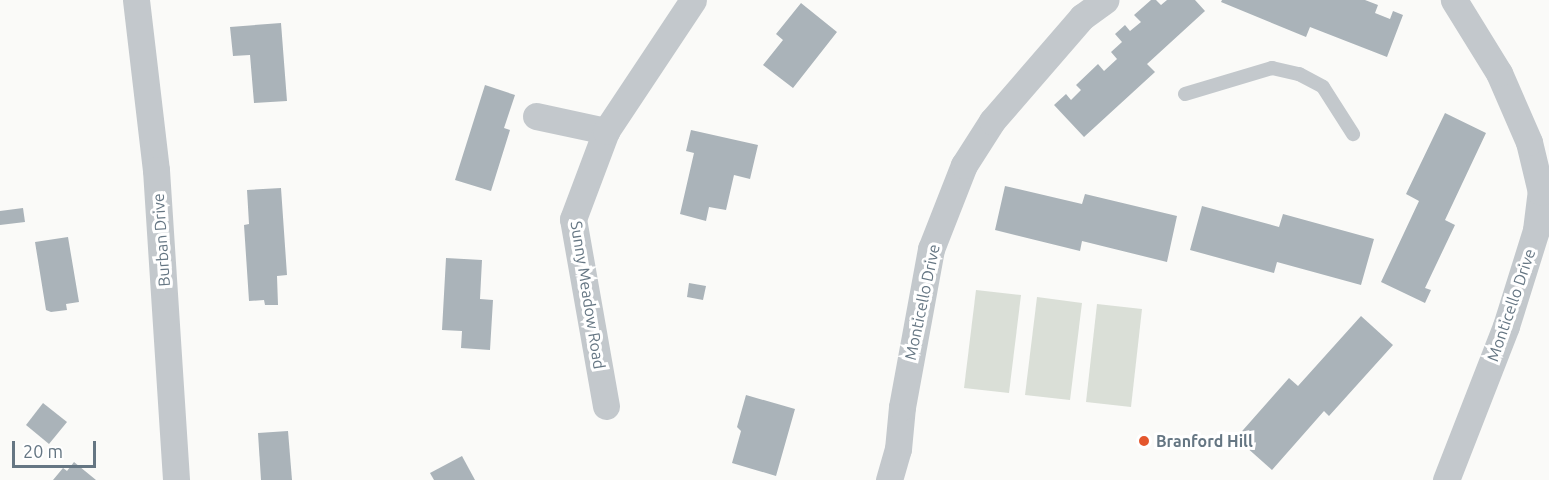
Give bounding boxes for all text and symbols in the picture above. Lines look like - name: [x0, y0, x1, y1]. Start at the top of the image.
- street label: Burban Drive: [148, 193, 174, 287]
- street label: Sunny Meadow Road: [567, 220, 609, 370]
- street label: Monticello Drive: [900, 242, 944, 362]
- street label: Monticello Drive: [1483, 246, 1539, 364]
- scale bar: [15, 429, 99, 467]
- place label: Branford Hill: [1156, 431, 1253, 451]
- marker: Branford Hill: [1137, 434, 1151, 448]
- text: 20 m: [23, 441, 63, 461]

